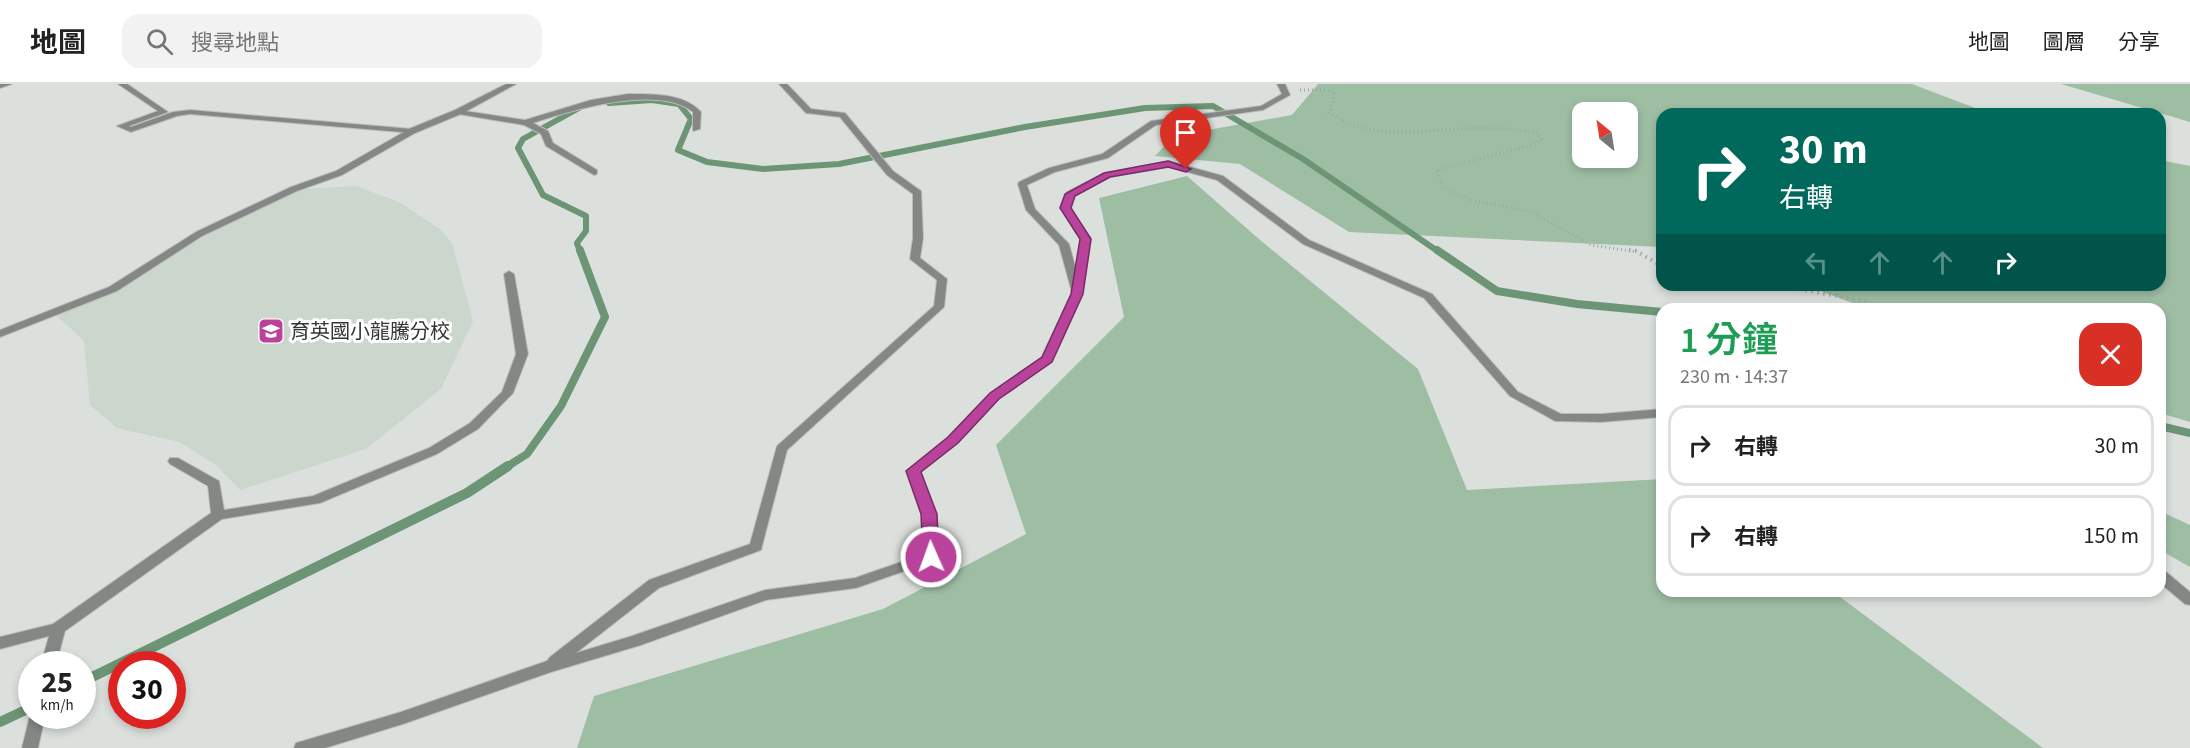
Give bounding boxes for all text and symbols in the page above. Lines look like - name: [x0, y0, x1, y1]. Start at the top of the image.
- search box: [122, 14, 542, 68]
- text: 地圖: [30, 23, 86, 63]
- icon: search: [143, 25, 176, 58]
- text: 搜尋地點: [191, 27, 279, 59]
- text: 地圖: [1968, 27, 2010, 57]
- text: 圖層: [2043, 27, 2085, 57]
- text: 分享: [2118, 27, 2160, 57]
- north arrow: [1572, 102, 1638, 168]
- map controls: [1572, 102, 1638, 168]
- pin: [1160, 107, 1211, 169]
- icon: arrive: [1169, 116, 1202, 149]
- text: 30 m: [1779, 120, 1868, 180]
- icon: right: [1680, 132, 1758, 210]
- text: 右轉: [1779, 179, 1833, 218]
- icon: left: [1800, 246, 1833, 279]
- icon: ahead: [1863, 246, 1896, 279]
- icon: ahead: [1926, 246, 1959, 279]
- icon: right: [1989, 246, 2022, 279]
- text: 1 分鐘: [1680, 315, 1778, 366]
- school or university icon: 育英國小龍騰分校: [256, 316, 286, 346]
- place label: 育英國小龍騰分校: [290, 318, 450, 346]
- button: close: [2079, 323, 2142, 386]
- text: 230 m · 14:37: [1680, 363, 1788, 391]
- icon: right: [1683, 429, 1716, 462]
- text: 30 m: [2094, 430, 2139, 462]
- text: 右轉: [1734, 431, 1778, 463]
- icon: right: [1683, 519, 1716, 552]
- text: 150 m: [2084, 520, 2139, 552]
- text: 右轉: [1734, 521, 1778, 553]
- position arrow: [899, 525, 963, 589]
- speed limit sign: 30: [108, 651, 186, 729]
- text: 25: [41, 661, 73, 704]
- text: km/h: [40, 695, 74, 716]

